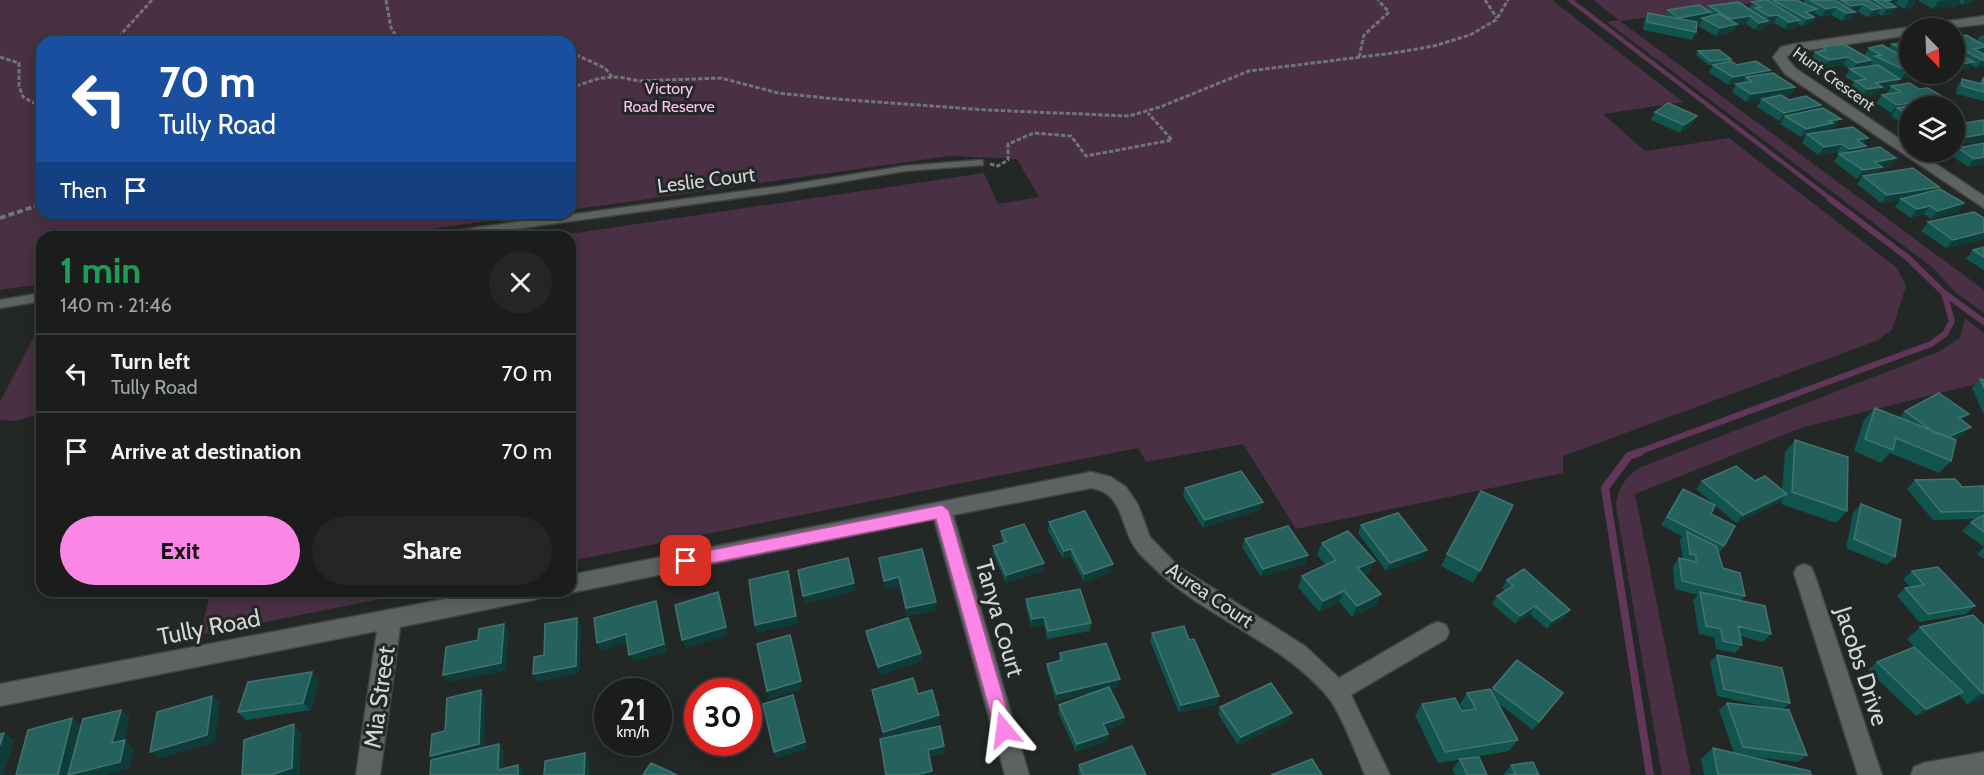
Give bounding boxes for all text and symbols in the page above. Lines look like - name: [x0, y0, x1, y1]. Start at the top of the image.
- north arrow: [1899, 18, 1965, 84]
- map controls: [1899, 18, 1965, 162]
- street label: Hunt Crescent: [1789, 43, 1879, 115]
- text: 70 m: [159, 56, 256, 108]
- icon: left: [60, 60, 138, 138]
- park label: Victory Road Reserve: [623, 79, 715, 116]
- button: layers: [1899, 96, 1965, 162]
- text: Tully Road: [159, 108, 276, 141]
- street label: Leslie Court: [656, 162, 757, 198]
- icon: arrive: [119, 174, 152, 207]
- text: Then: [60, 177, 107, 204]
- text: 1 min: [60, 248, 141, 292]
- button: close: [489, 251, 552, 314]
- text: 140 m · 21:46: [60, 293, 172, 317]
- text: Turn left: [111, 348, 190, 375]
- icon: left: [60, 357, 93, 390]
- text: 70 m: [502, 360, 552, 387]
- text: Tully Road: [111, 375, 198, 399]
- icon: arrive: [60, 435, 93, 468]
- text: Arrive at destination: [111, 438, 301, 465]
- text: 70 m: [502, 438, 552, 465]
- button: Exit: [60, 516, 300, 585]
- button: Share: [312, 516, 552, 585]
- pin: [660, 535, 711, 586]
- icon: arrive: [669, 544, 702, 577]
- street label: Tanya Court: [969, 556, 1031, 680]
- street label: Aurea Court: [1162, 557, 1258, 633]
- street label: Jacobs Drive: [1829, 602, 1895, 729]
- street label: Tully Road: [155, 603, 263, 651]
- street label: Mia Street: [357, 644, 401, 750]
- speed limit sign: 30: [684, 678, 762, 756]
- text: 21: [620, 691, 646, 728]
- position arrow: [972, 698, 1036, 762]
- text: km/h: [617, 723, 649, 741]

